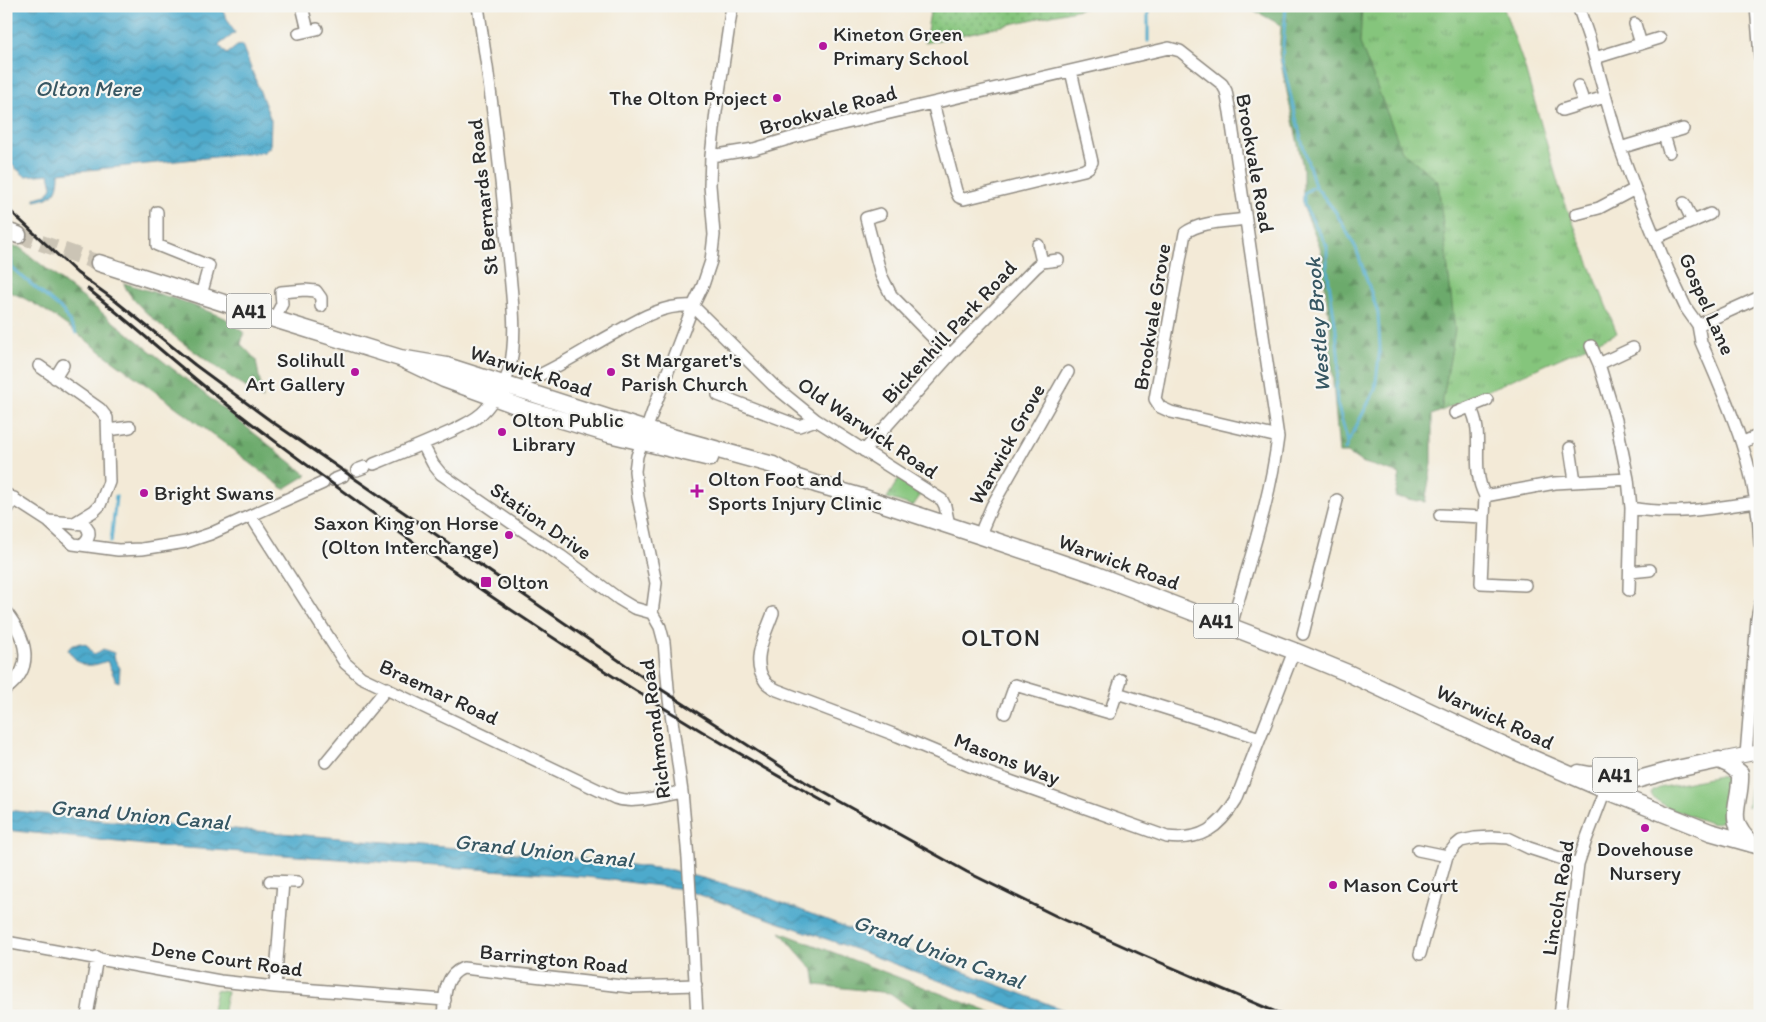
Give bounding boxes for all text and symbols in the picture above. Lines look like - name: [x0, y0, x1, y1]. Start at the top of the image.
- place label: Kineton Green Primary School: [833, 21, 969, 70]
- marker: Kineton Green Primary School: [817, 40, 829, 52]
- water label: Olton Mere: [35, 75, 142, 102]
- street label: Brookvale Road: [757, 79, 899, 140]
- place label: The Olton Project: [609, 85, 767, 110]
- street label: Brookvale Road: [1231, 91, 1280, 234]
- marker: The Olton Project: [771, 92, 783, 104]
- street label: St Bernards Road: [462, 117, 503, 277]
- street label: Brookvale Grove: [1128, 242, 1175, 392]
- street label: Gospel Lane: [1674, 249, 1741, 359]
- street label: Bickenhill Park Road: [876, 254, 1022, 408]
- water label: Westley Brook: [1299, 255, 1336, 393]
- road number: A41: [226, 294, 272, 328]
- street label: Warwick Road: [467, 339, 595, 402]
- place label: Solihull Art Gallery: [246, 347, 345, 396]
- place label: St Margaret's Parish Church: [621, 347, 748, 396]
- marker: Solihull Art Gallery: [349, 366, 361, 378]
- marker: St Margaret's Parish Church: [605, 366, 617, 378]
- street label: Old Warwick Road: [793, 371, 944, 484]
- street label: Warwick Grove: [963, 379, 1050, 509]
- place label: Olton Public Library: [512, 407, 624, 456]
- marker: Olton Public Library: [496, 426, 508, 438]
- place label: Olton Foot and Sports Injury Clinic: [708, 466, 882, 515]
- street label: Station Drive: [486, 476, 597, 565]
- place label: Bright Swans: [154, 480, 274, 505]
- marker: Olton Foot and Sports Injury Clinic: [690, 484, 704, 498]
- marker: Bright Swans: [138, 487, 150, 499]
- place label: Saxon King on Horse (Olton Interchange): [314, 510, 499, 559]
- street label: Warwick Road: [1055, 528, 1183, 595]
- marker: Saxon King on Horse (Olton Interchange): [503, 529, 515, 541]
- place label: Olton: [497, 569, 549, 594]
- marker: Olton: [479, 575, 493, 589]
- road number: A41: [1194, 604, 1238, 638]
- district label: OLTON: [961, 623, 1041, 652]
- street label: Braemar Road: [376, 653, 503, 730]
- street label: Richmond Road: [633, 657, 675, 800]
- street label: Warwick Road: [1432, 678, 1558, 755]
- street label: Masons Way: [951, 727, 1064, 790]
- road number: A41: [1592, 758, 1638, 792]
- water label: Grand Union Canal: [49, 793, 232, 836]
- marker: Dovehouse Nursery: [1639, 822, 1651, 834]
- water label: Grand Union Canal: [453, 828, 636, 873]
- place label: Dovehouse Nursery: [1597, 836, 1693, 885]
- street label: Lincoln Road: [1536, 839, 1579, 957]
- place label: Mason Court: [1343, 872, 1458, 897]
- marker: Mason Court: [1327, 879, 1339, 891]
- water label: Grand Union Canal: [850, 908, 1030, 995]
- street label: Dene Court Road: [150, 935, 305, 982]
- street label: Barrington Road: [479, 938, 630, 979]

